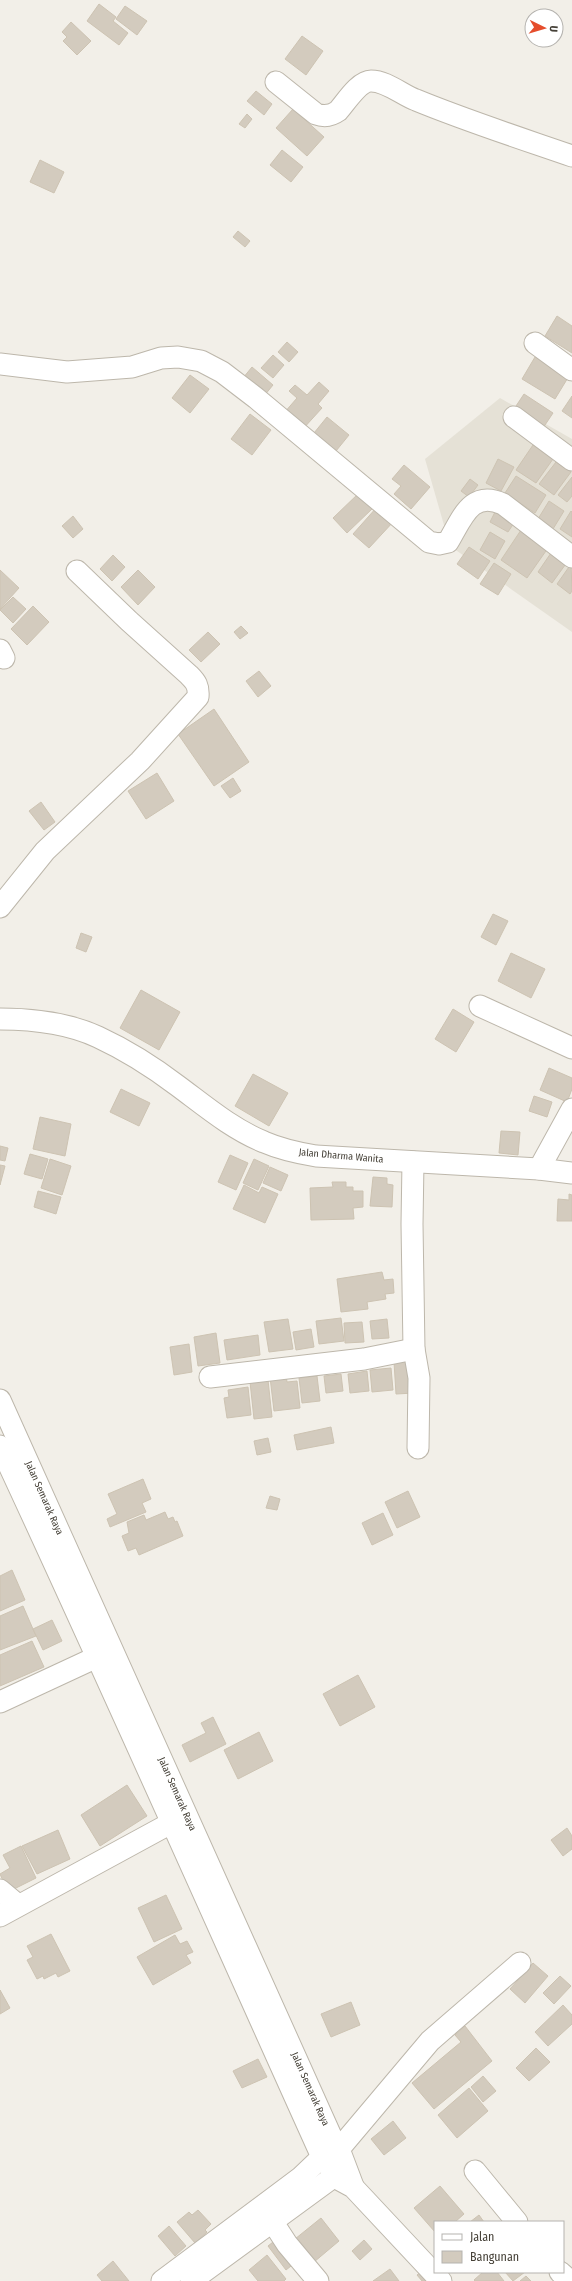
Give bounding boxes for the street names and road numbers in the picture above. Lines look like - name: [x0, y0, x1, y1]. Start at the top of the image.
- street label: Jalan Dharma Wanita: [298, 1146, 384, 1166]
- street label: Jalan Semarak Raya: [22, 1459, 66, 1537]
- street label: Jalan Semarak Raya: [155, 1755, 199, 1833]
- street label: Jalan Semarak Raya: [288, 2050, 332, 2128]

